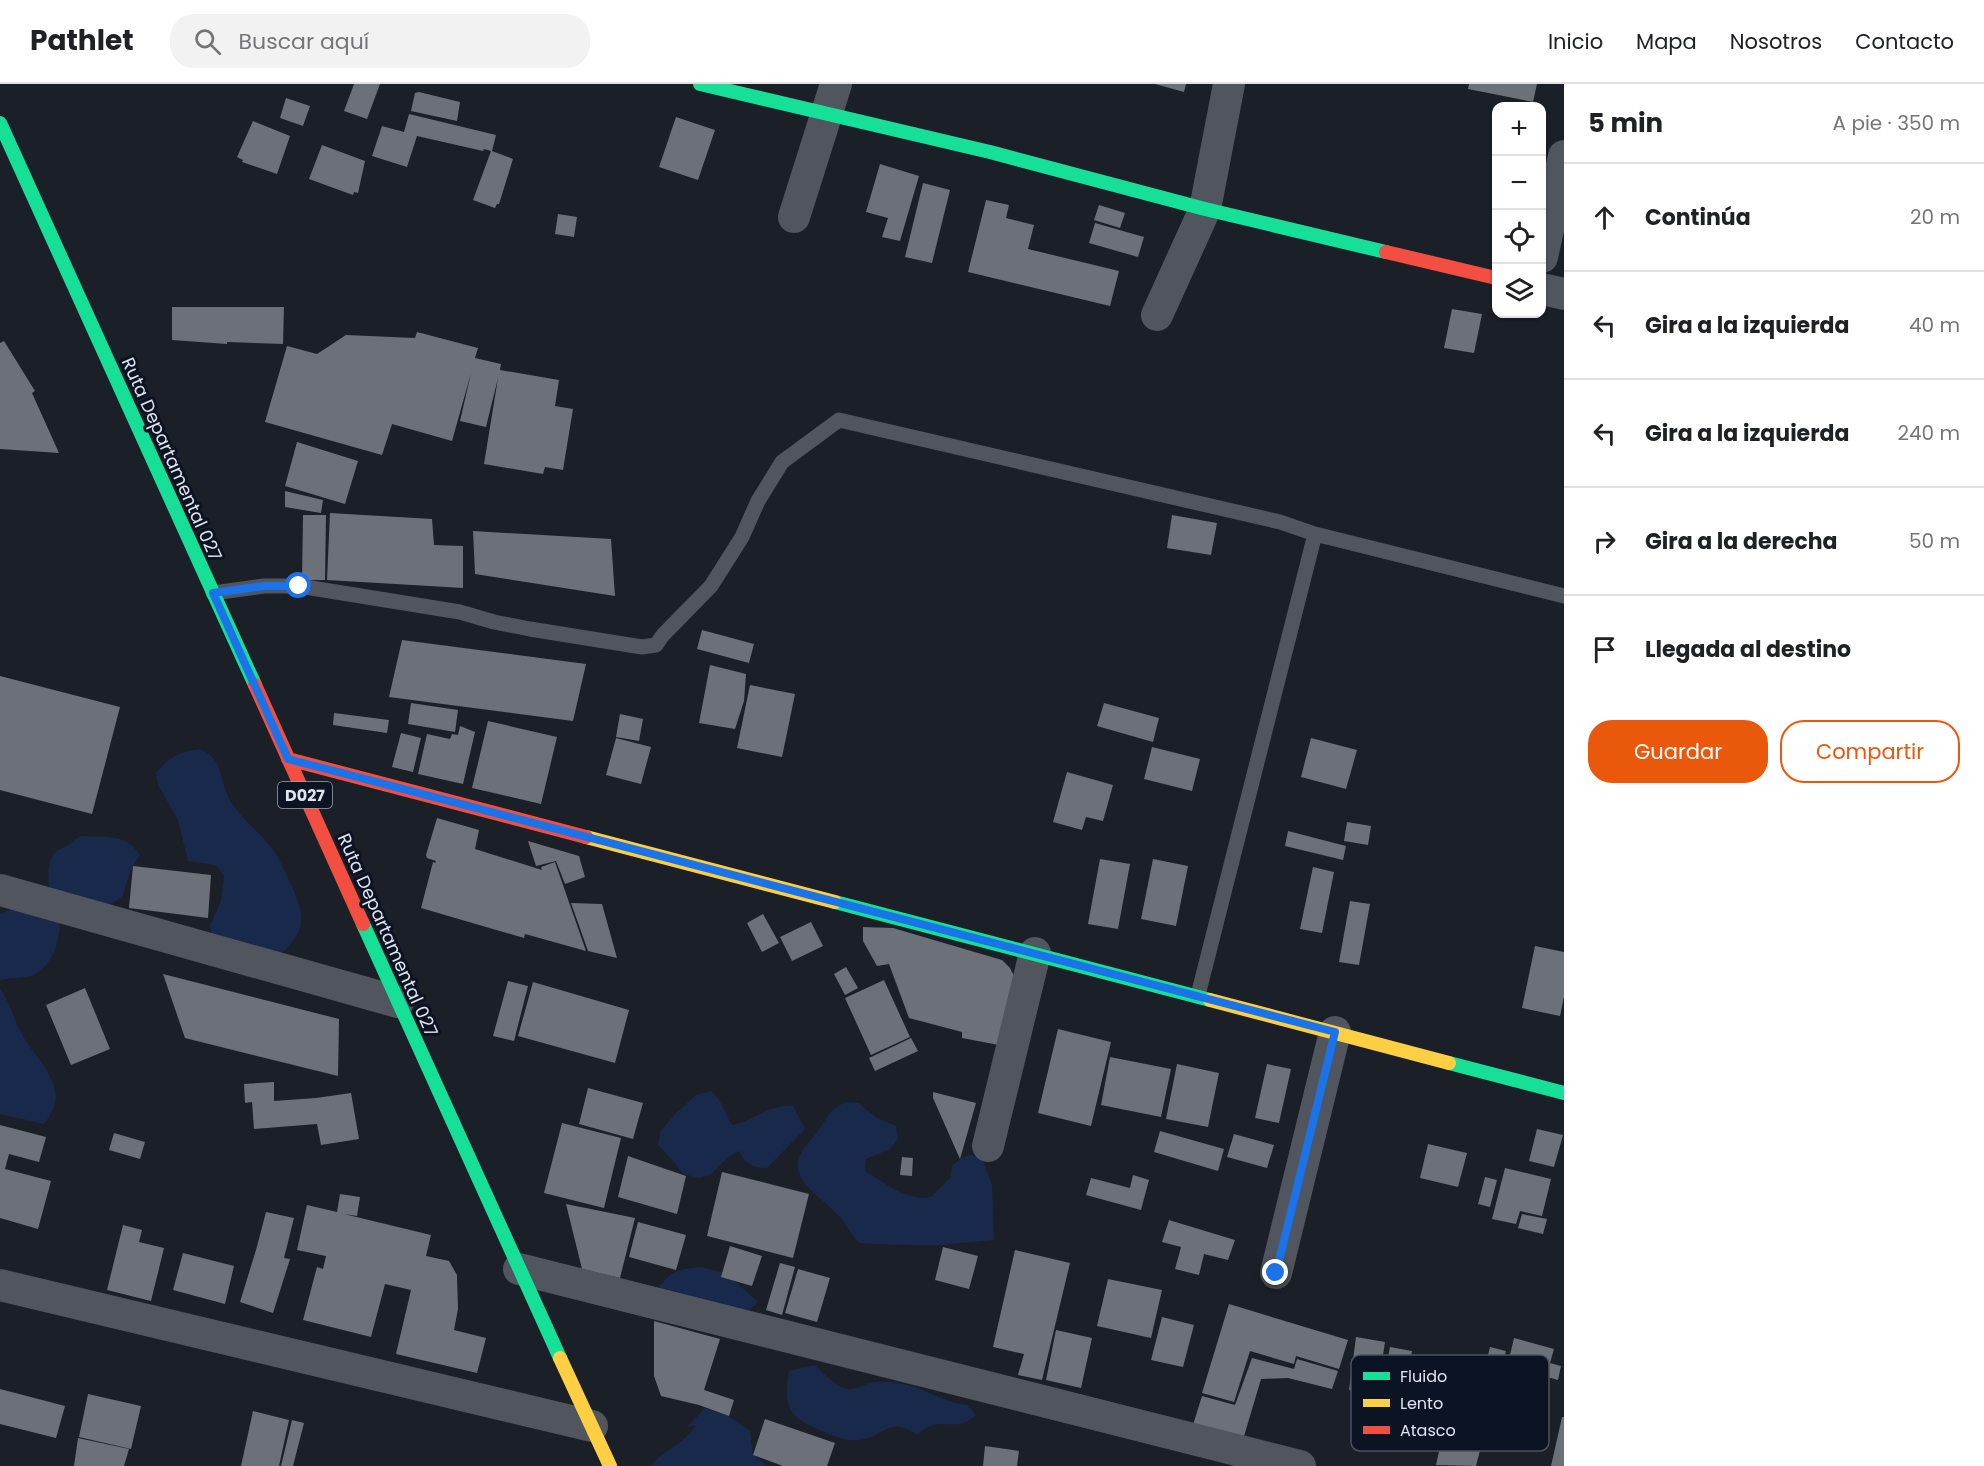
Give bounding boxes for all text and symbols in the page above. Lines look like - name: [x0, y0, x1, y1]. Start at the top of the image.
- search box: [170, 14, 590, 68]
- text: Pathlet: [30, 21, 134, 60]
- icon: search: [191, 25, 224, 58]
- text: Buscar aquí: [239, 26, 369, 57]
- text: Inicio: [1548, 27, 1603, 56]
- text: Mapa: [1636, 27, 1697, 56]
- text: Nosotros: [1730, 27, 1822, 56]
- text: Contacto: [1855, 27, 1954, 56]
- map controls: [1492, 102, 1546, 318]
- button: +: [1492, 102, 1546, 156]
- text: 5 min: [1588, 105, 1663, 141]
- text: A pie · 350 m: [1833, 109, 1960, 137]
- button: −: [1492, 156, 1546, 210]
- icon: ahead: [1588, 201, 1621, 234]
- text: Continúa: [1645, 202, 1751, 233]
- text: 20 m: [1910, 203, 1960, 231]
- button: locate: [1492, 210, 1546, 264]
- button: layers: [1492, 264, 1546, 318]
- icon: left: [1588, 309, 1621, 342]
- text: Gira a la izquierda: [1645, 310, 1849, 341]
- text: 40 m: [1909, 311, 1960, 339]
- street label: Ruta Departamental 027: [116, 353, 228, 565]
- icon: left: [1588, 417, 1621, 450]
- text: Gira a la izquierda: [1645, 418, 1849, 449]
- text: 240 m: [1897, 419, 1960, 447]
- icon: right: [1588, 525, 1621, 558]
- text: Gira a la derecha: [1645, 526, 1838, 557]
- text: 50 m: [1909, 527, 1960, 555]
- route start: [285, 572, 311, 598]
- icon: arrive: [1588, 633, 1621, 666]
- text: Llegada al destino: [1645, 634, 1851, 665]
- button: Guardar: [1588, 720, 1768, 783]
- button: Compartir: [1780, 720, 1960, 783]
- road number: D027: [278, 782, 332, 808]
- street label: Ruta Departamental 027: [332, 829, 444, 1041]
- route end: [1262, 1259, 1288, 1285]
- legend: [1351, 1355, 1549, 1451]
- text: Fluido: [1400, 1365, 1447, 1388]
- text: Lento: [1400, 1392, 1443, 1415]
- text: Atasco: [1400, 1419, 1456, 1442]

